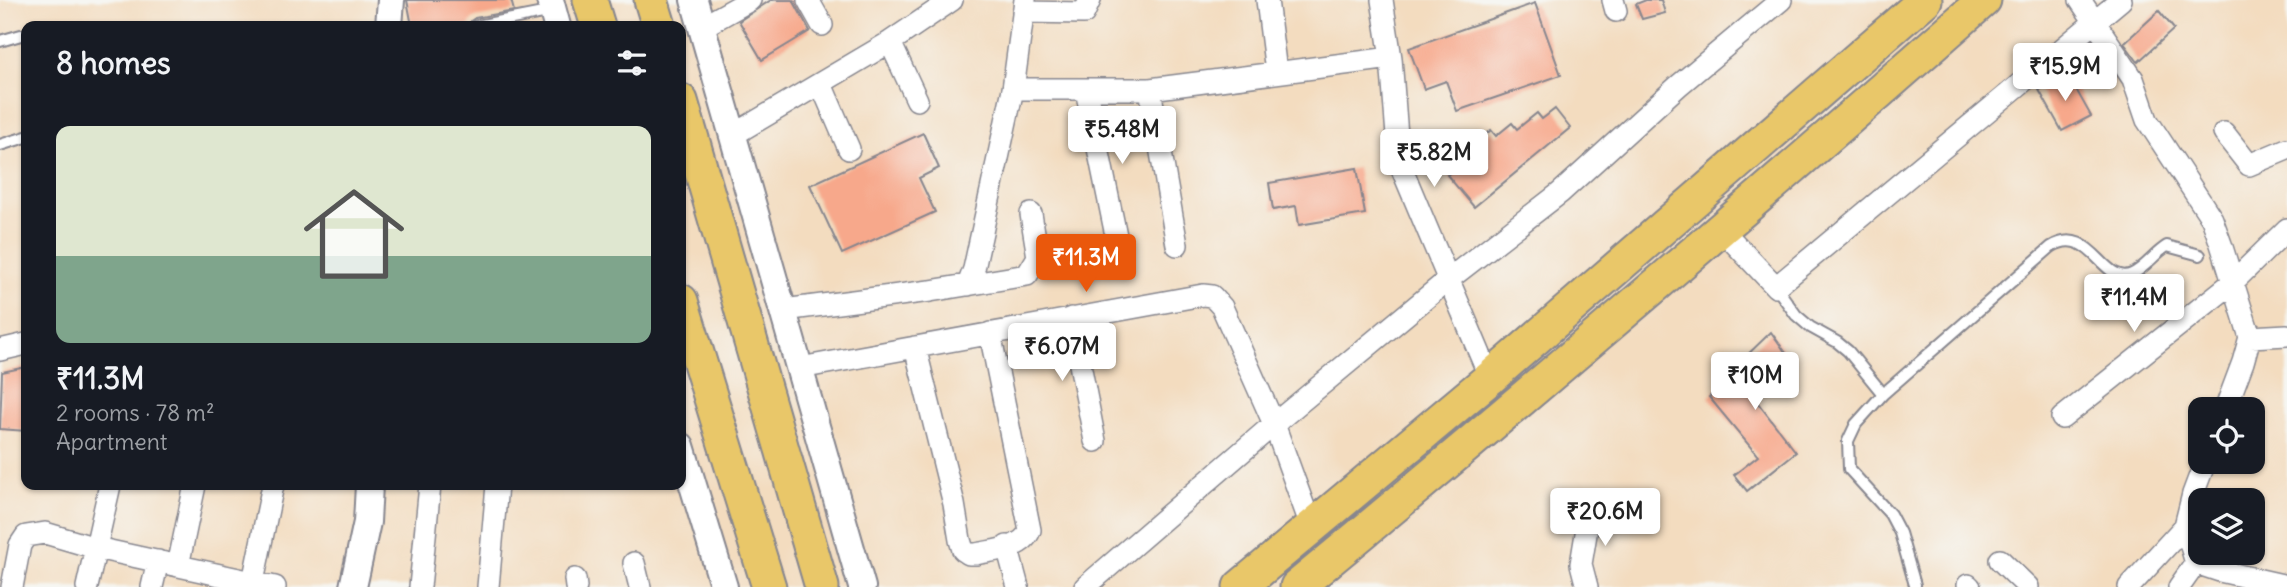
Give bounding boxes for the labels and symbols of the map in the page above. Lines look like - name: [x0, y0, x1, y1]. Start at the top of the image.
- pin: ₹15.9M: [2008, 43, 2122, 103]
- pin: ₹5.48M: [1065, 106, 1179, 166]
- pin: ₹5.82M: [1377, 130, 1491, 189]
- pin: ₹11.3M: [1029, 234, 1143, 294]
- pin: ₹11.4M: [2077, 274, 2191, 334]
- pin: ₹6.07M: [1005, 324, 1119, 383]
- pin: ₹10M: [1714, 352, 1796, 412]
- pin: ₹20.6M: [1548, 489, 1662, 548]

